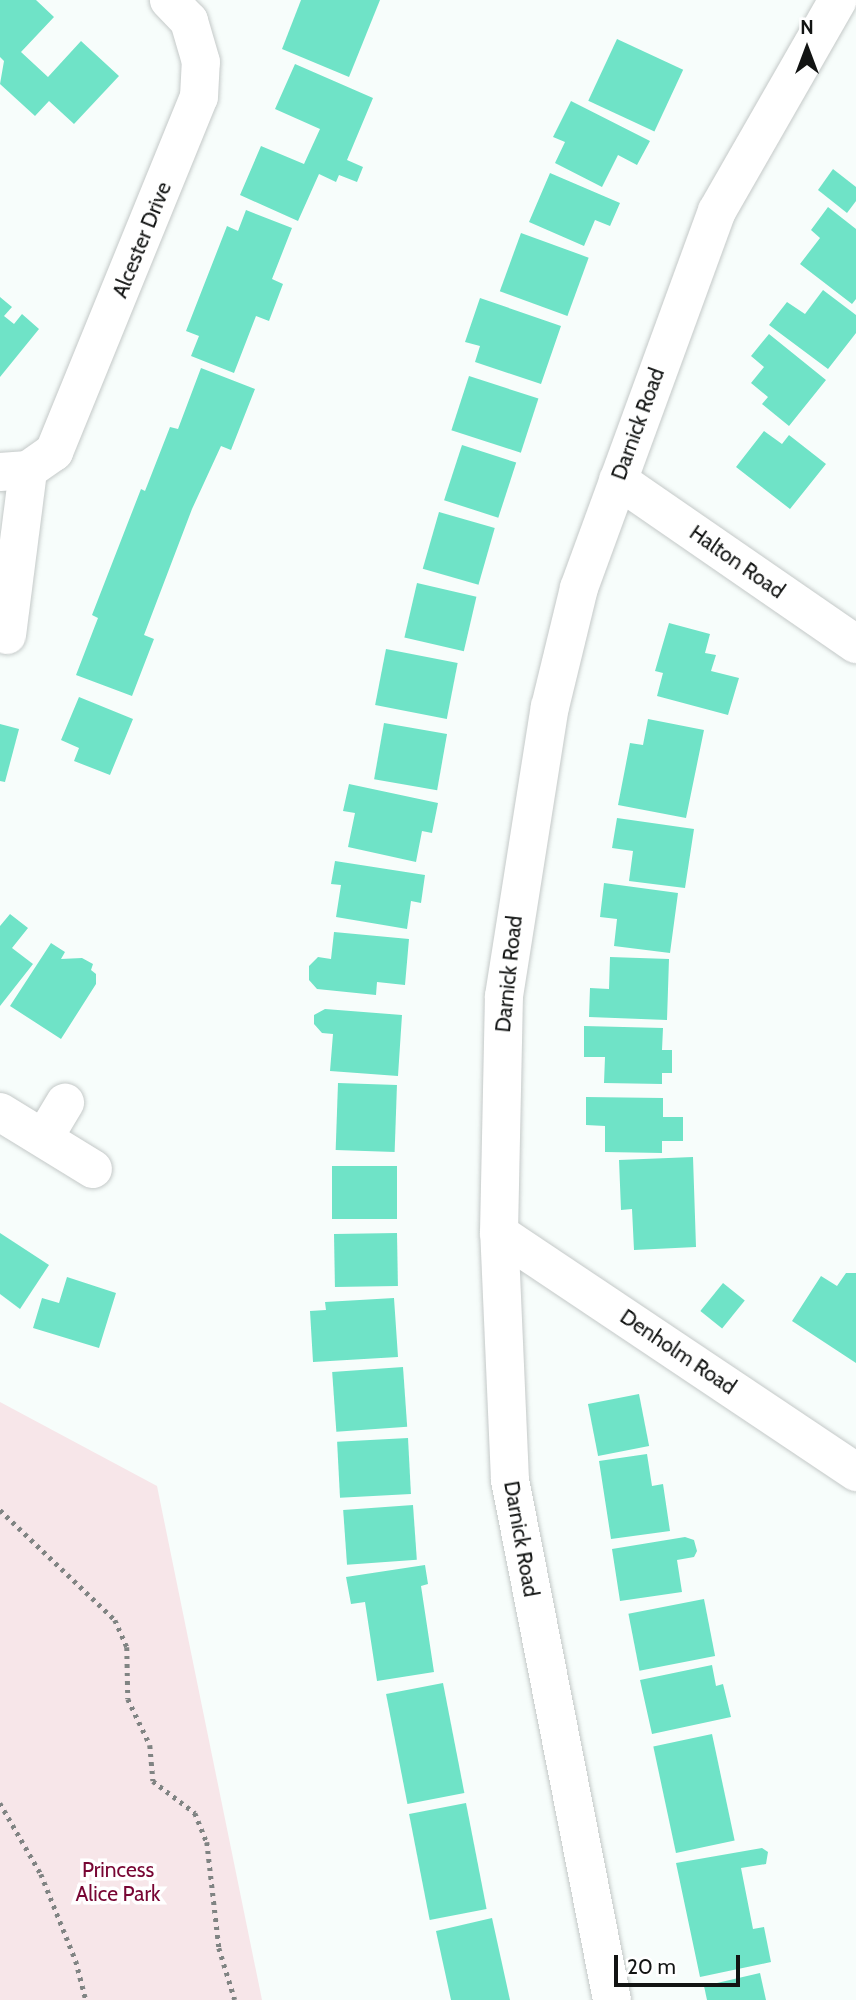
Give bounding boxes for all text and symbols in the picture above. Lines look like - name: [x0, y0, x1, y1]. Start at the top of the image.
- north arrow: [772, 14, 842, 84]
- text: N: [800, 16, 814, 39]
- street label: Alcester Drive: [107, 178, 177, 302]
- street label: Darnick Road: [606, 365, 670, 483]
- street label: Halton Road: [685, 520, 789, 604]
- street label: Darnick Road: [490, 914, 528, 1034]
- street label: Denholm Road: [615, 1304, 741, 1400]
- street label: Darnick Road: [498, 1479, 544, 1599]
- park label: Princess Alice Park: [76, 1857, 160, 1907]
- scale bar: [618, 1940, 744, 1984]
- text: 20 m: [627, 1954, 676, 1979]

